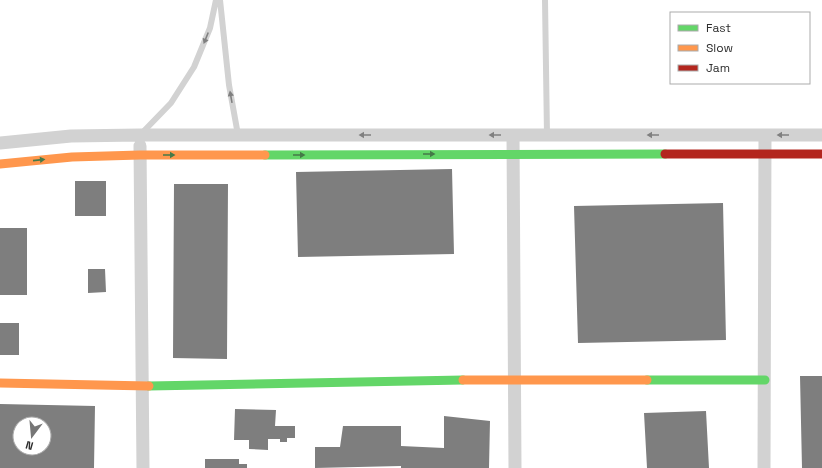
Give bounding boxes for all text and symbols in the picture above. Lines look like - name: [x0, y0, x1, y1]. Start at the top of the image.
- legend: [670, 12, 810, 84]
- text: Fast: [706, 20, 731, 36]
- one-way arrow: [203, 32, 209, 43]
- text: Slow: [706, 40, 733, 56]
- text: Jam: [706, 60, 730, 76]
- one-way arrow: [228, 91, 234, 103]
- one-way arrow: [358, 132, 371, 138]
- one-way arrow: [488, 132, 501, 138]
- one-way arrow: [646, 132, 659, 138]
- one-way arrow: [776, 132, 789, 138]
- one-way arrow: [423, 151, 436, 157]
- one-way arrow: [163, 152, 176, 158]
- one-way arrow: [293, 152, 306, 158]
- one-way arrow: [33, 157, 45, 163]
- north arrow: [12, 416, 52, 456]
- text: N: [24, 438, 35, 453]

